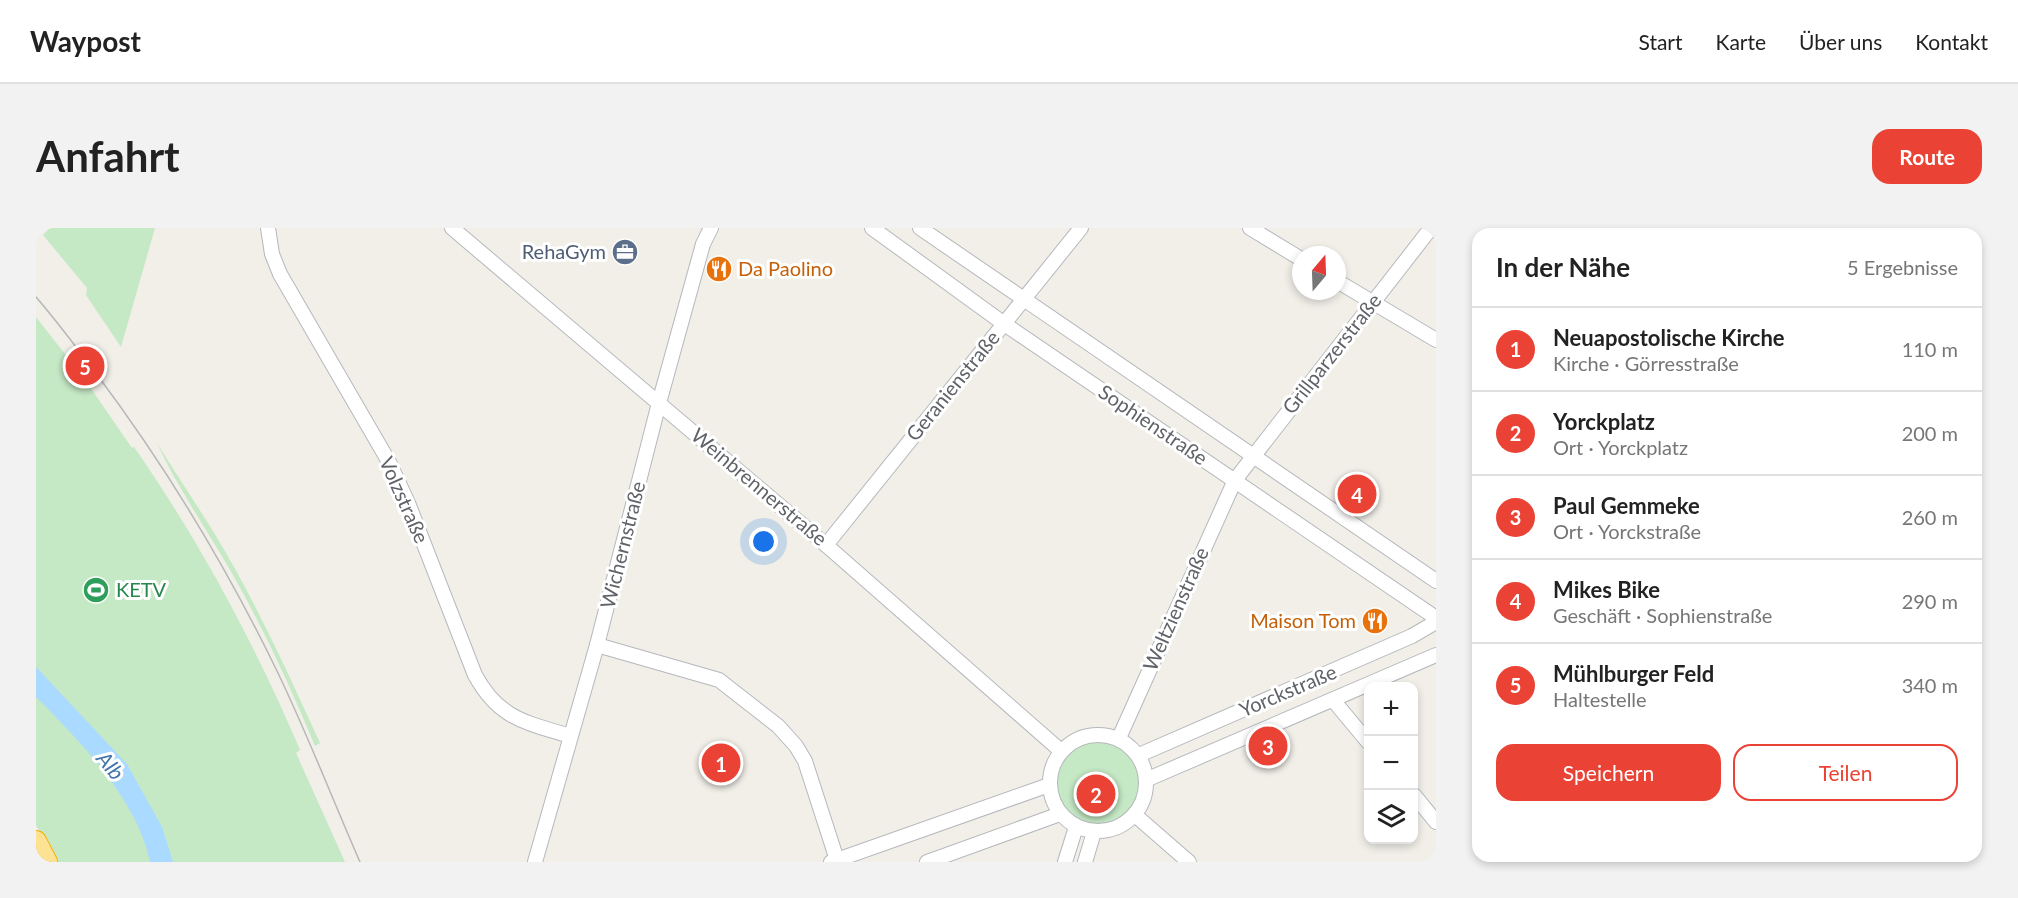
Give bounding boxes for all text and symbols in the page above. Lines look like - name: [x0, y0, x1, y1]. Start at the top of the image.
- text: Waypost: [30, 24, 141, 58]
- text: Start: [1638, 29, 1683, 54]
- text: Karte: [1716, 29, 1766, 54]
- text: Über uns: [1799, 29, 1882, 54]
- text: Kontakt: [1915, 29, 1988, 54]
- button: Route: [1872, 129, 1982, 184]
- text: Anfahrt: [36, 131, 180, 181]
- office icon: RehaGym: [610, 237, 640, 267]
- place label: RehaGym: [522, 239, 606, 263]
- north arrow: [1292, 246, 1346, 300]
- text: In der Nähe: [1496, 251, 1630, 283]
- restaurant icon: Da Paolino: [704, 254, 734, 284]
- text: 5 Ergebnisse: [1847, 255, 1958, 279]
- place label: Da Paolino: [738, 256, 833, 280]
- street label: Grillparzerstraße: [1277, 288, 1386, 418]
- text: Neuapostolische Kirche: [1553, 324, 1785, 351]
- street label: Geranienstraße: [900, 325, 1004, 445]
- text: 1: [1510, 337, 1521, 361]
- text: 110 m: [1902, 337, 1958, 361]
- pin: 5: [65, 344, 104, 388]
- text: Kirche · Görresstraße: [1553, 351, 1739, 375]
- street label: Sophienstraße: [1095, 379, 1213, 469]
- text: Yorckplatz: [1553, 408, 1655, 435]
- text: 2: [1510, 421, 1521, 445]
- text: 200 m: [1902, 421, 1958, 445]
- street label: Weinbrennerstraße: [687, 422, 832, 550]
- text: Ort · Yorckplatz: [1553, 435, 1688, 459]
- street label: Volzstraße: [375, 453, 435, 547]
- pin: 4: [1338, 472, 1376, 516]
- street label: Wichernstraße: [595, 479, 649, 611]
- text: Paul Gemmeke: [1553, 492, 1700, 519]
- text: 3: [1510, 505, 1521, 529]
- text: 260 m: [1902, 505, 1958, 529]
- text: Ort · Yorckstraße: [1553, 519, 1701, 543]
- your location: [749, 527, 778, 556]
- street label: Weltzienstraße: [1137, 543, 1213, 674]
- sports icon: KETV: [81, 575, 111, 605]
- text: Mikes Bike: [1553, 576, 1660, 603]
- place label: KETV: [116, 577, 167, 601]
- text: 4: [1510, 589, 1521, 613]
- text: 290 m: [1902, 589, 1958, 613]
- text: Geschäft · Sophienstraße: [1553, 603, 1772, 627]
- restaurant icon: Maison Tom: [1360, 606, 1390, 636]
- place label: Maison Tom: [1250, 608, 1356, 632]
- street label: Yorckstraße: [1235, 659, 1340, 721]
- text: Mühlburger Feld: [1553, 660, 1714, 687]
- text: 5: [1510, 673, 1521, 697]
- text: 340 m: [1902, 673, 1958, 697]
- map controls: [1364, 682, 1418, 844]
- button: +: [1364, 682, 1418, 736]
- text: Haltestelle: [1553, 687, 1647, 711]
- pin: 3: [1248, 724, 1288, 768]
- button: −: [1364, 736, 1418, 790]
- pin: 1: [702, 740, 740, 786]
- button: Speichern: [1496, 744, 1721, 801]
- button: Teilen: [1733, 744, 1958, 801]
- water label: Alb: [92, 745, 130, 784]
- pin: 2: [1076, 772, 1116, 816]
- button: layers: [1364, 790, 1418, 844]

